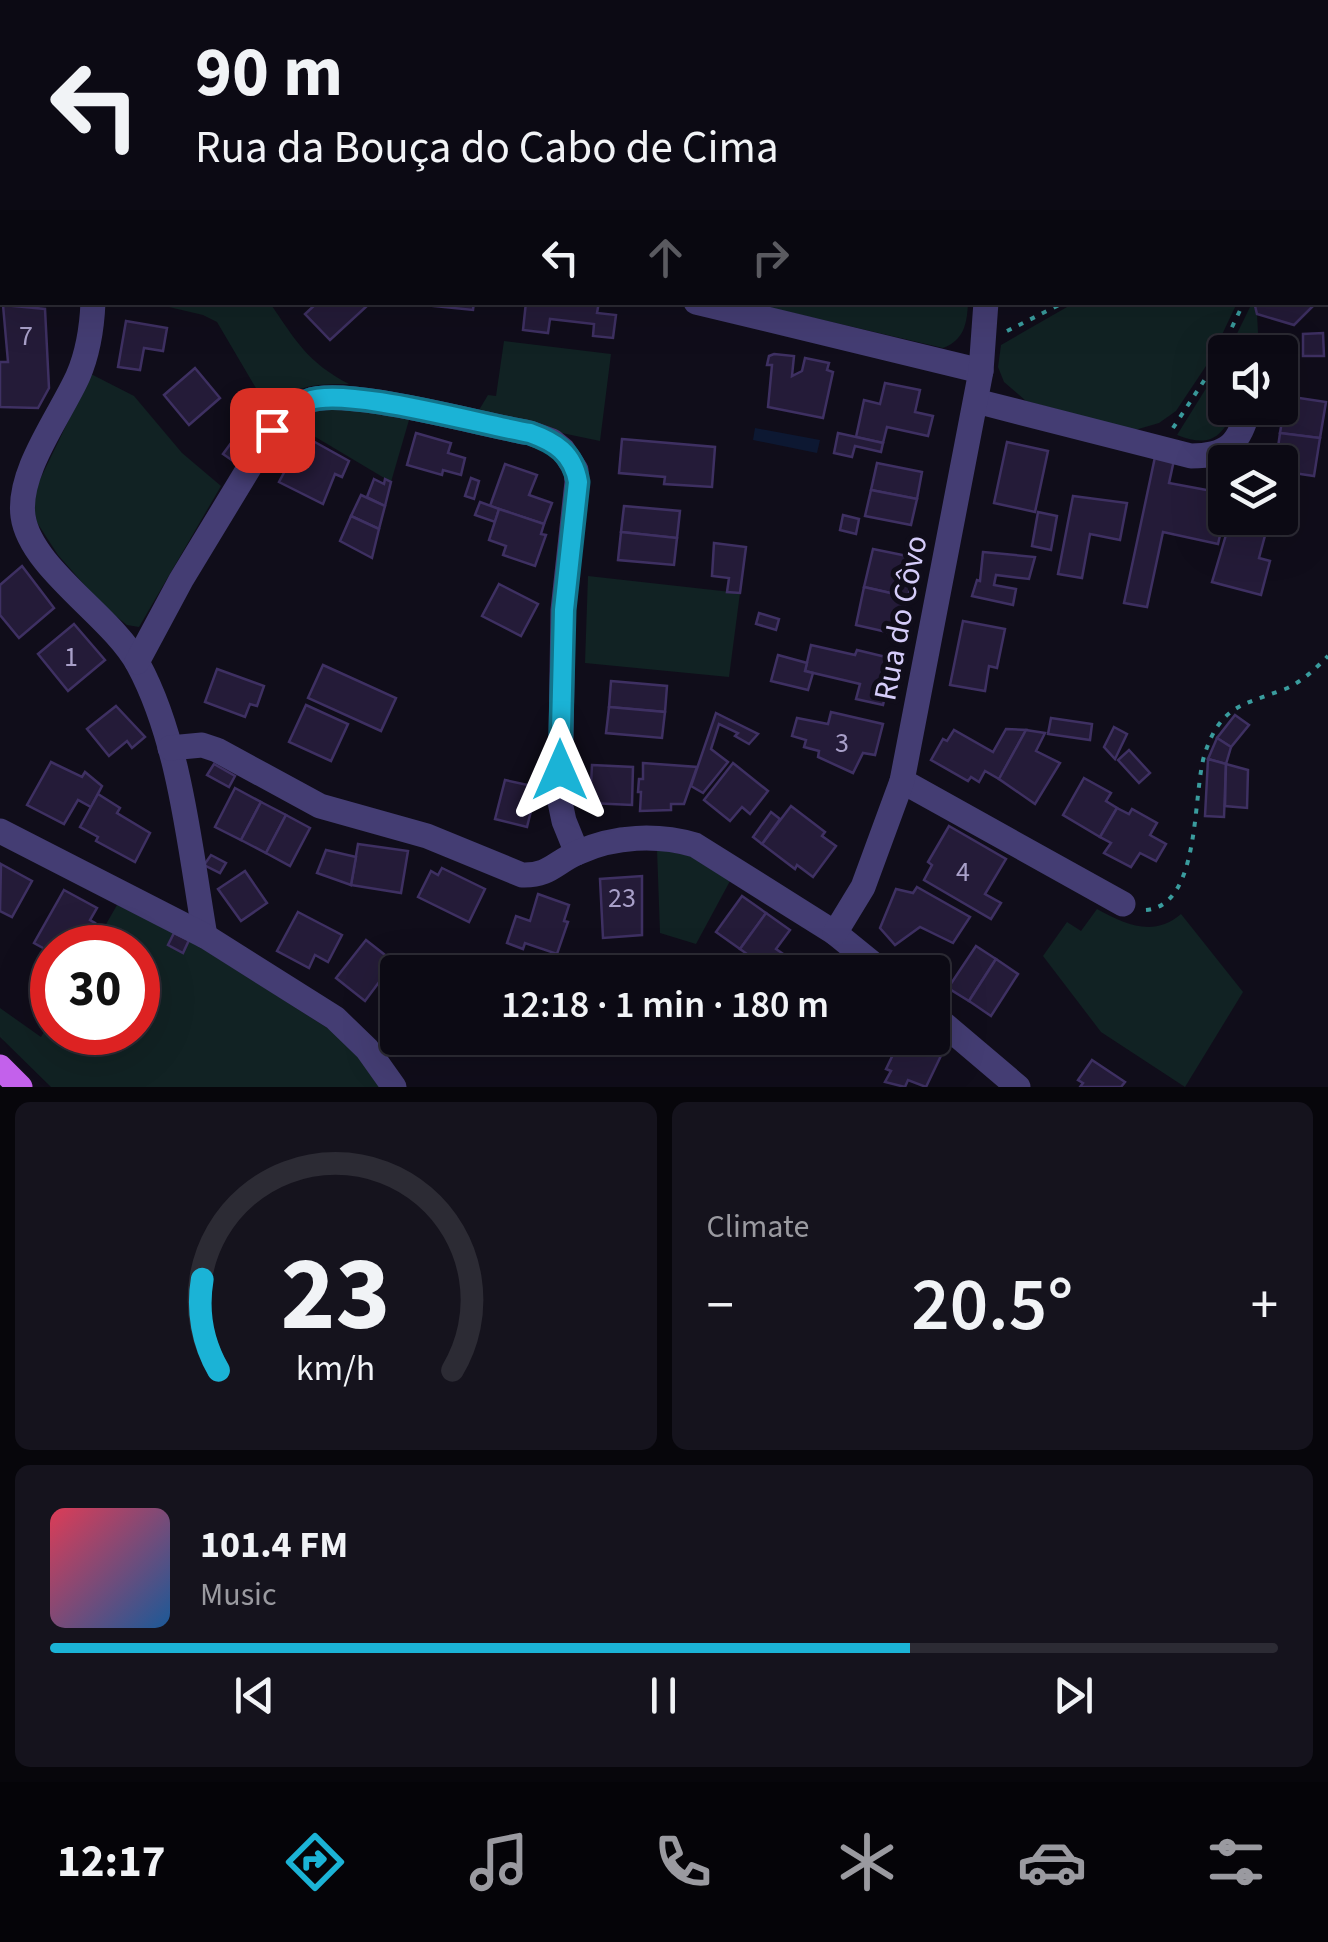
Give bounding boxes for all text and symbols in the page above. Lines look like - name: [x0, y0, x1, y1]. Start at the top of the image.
- text: 90 m: [195, 23, 343, 123]
- icon: left: [30, 40, 160, 170]
- text: Rua da Bouça do Cabo de Cima: [195, 116, 779, 180]
- icon: left: [533, 230, 588, 285]
- icon: ahead: [638, 230, 693, 285]
- icon: right: [743, 230, 798, 285]
- house number: 7: [19, 316, 33, 356]
- map controls: [1208, 335, 1298, 535]
- button: sound: [1208, 335, 1298, 425]
- pin: [230, 388, 315, 473]
- icon: arrive: [245, 403, 300, 458]
- button: layers: [1208, 445, 1298, 535]
- street label: Rua do Côvo: [862, 531, 940, 705]
- house number: 1: [64, 637, 78, 677]
- position arrow: [508, 718, 612, 822]
- house number: 3: [835, 723, 849, 763]
- house number: 4: [956, 852, 970, 892]
- house number: 23: [608, 878, 636, 918]
- speed limit sign: 30: [30, 925, 160, 1055]
- text: 12:18 · 1 min · 180 m: [501, 978, 829, 1032]
- text: Climate: [707, 1204, 809, 1250]
- text: 23: [281, 1222, 391, 1370]
- text: 20.5°: [911, 1252, 1073, 1359]
- text: −: [707, 1267, 734, 1345]
- text: +: [1251, 1267, 1278, 1345]
- text: km/h: [296, 1343, 375, 1394]
- text: 101.4 FM: [200, 1518, 348, 1572]
- text: Music: [200, 1572, 277, 1618]
- icon: previous: [227, 1668, 282, 1723]
- icon: pause: [636, 1668, 691, 1723]
- icon: next: [1046, 1668, 1101, 1723]
- icon: directions: [280, 1827, 350, 1897]
- icon: music: [464, 1827, 534, 1897]
- icon: phone: [648, 1827, 718, 1897]
- icon: climate: [832, 1827, 902, 1897]
- icon: car: [1017, 1827, 1087, 1897]
- icon: filters: [1201, 1827, 1271, 1897]
- text: 12:17: [57, 1830, 166, 1894]

